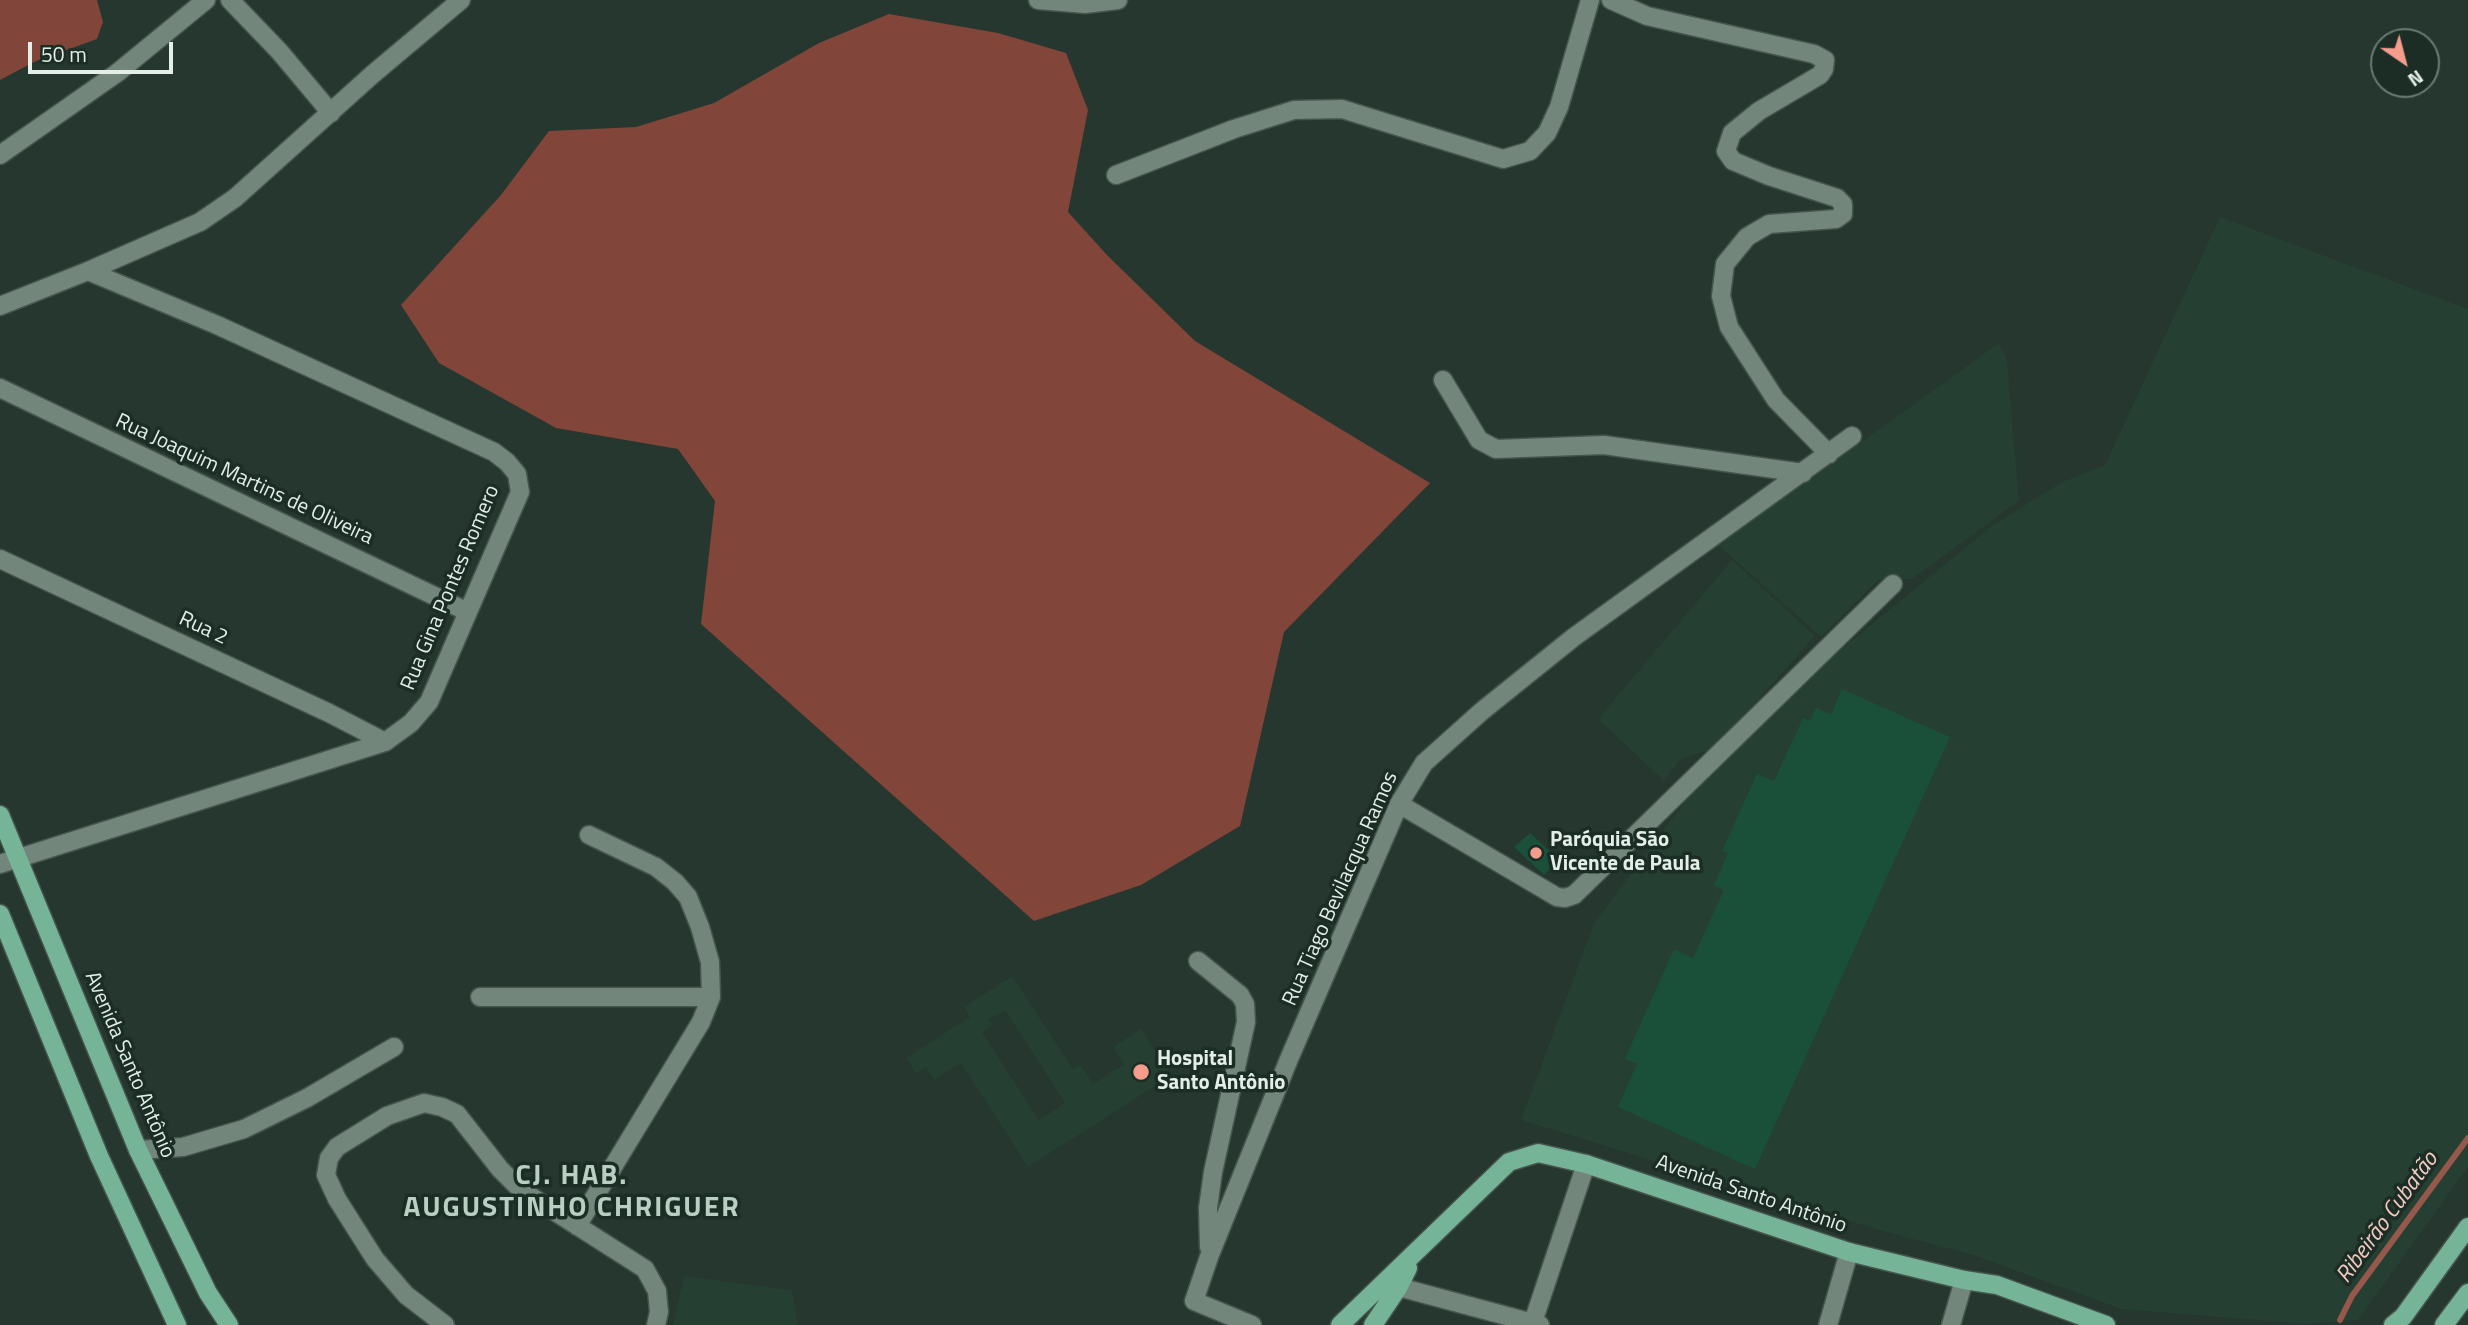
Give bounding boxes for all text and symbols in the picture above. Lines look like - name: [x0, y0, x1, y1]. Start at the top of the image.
- scale bar: [32, 28, 177, 72]
- north arrow: [2370, 28, 2440, 98]
- text: 50 m: [41, 38, 87, 70]
- text: N: [2402, 63, 2430, 95]
- street label: Rua Joaquim Martins de Oliveira: [111, 409, 377, 551]
- street label: Rua Gina Pontes Romero: [396, 482, 506, 694]
- street label: Rua 2: [175, 607, 231, 651]
- street label: Rua Tiago Bevilacqua Ramos: [1278, 768, 1404, 1010]
- place label: Paróquia São Vicente de Paula: [1550, 828, 1701, 878]
- marker: Paróquia São Vicente de Paula: [1528, 845, 1544, 861]
- street label: Avenida Santo Antônio: [78, 968, 180, 1162]
- place label: Hospital Santo Antônio: [1157, 1047, 1285, 1097]
- marker: Hospital Santo Antônio: [1131, 1062, 1151, 1082]
- water label: Ribeirão Cubatão: [2331, 1147, 2445, 1289]
- street label: Avenida Santo Antônio: [1652, 1151, 1850, 1239]
- district label: CJ. HAB. AUGUSTINHO CHRIGUER: [406, 1160, 738, 1226]

